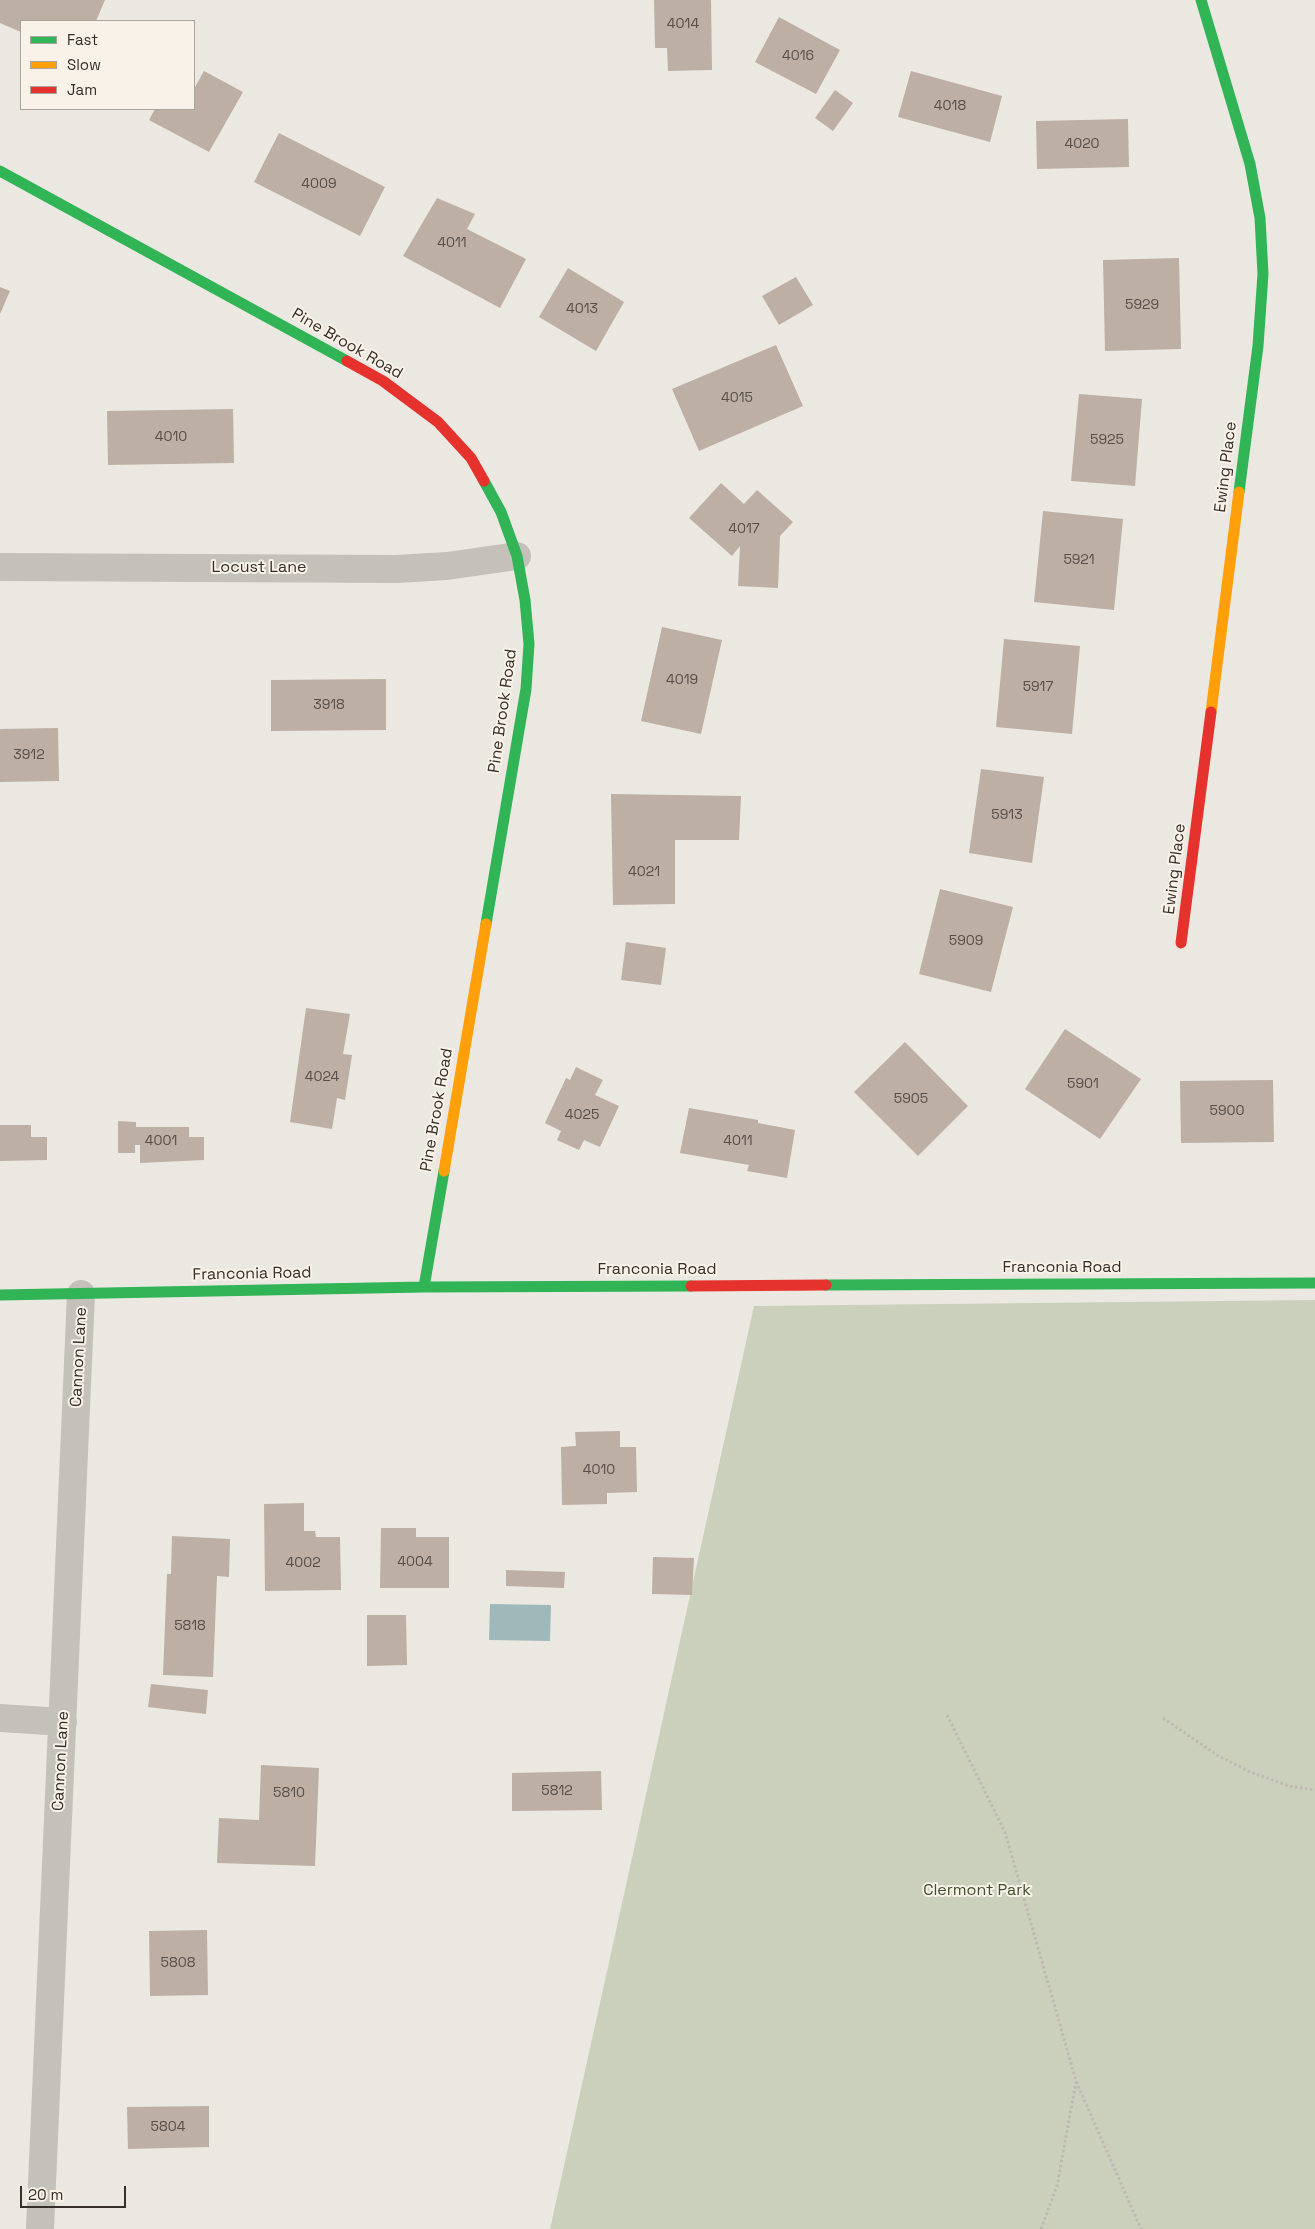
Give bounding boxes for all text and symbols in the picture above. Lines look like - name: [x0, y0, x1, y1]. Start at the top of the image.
- house number: 4014: [667, 16, 699, 32]
- legend: [20, 20, 195, 110]
- text: Fast: [67, 30, 98, 49]
- house number: 4016: [782, 48, 814, 64]
- text: Slow: [67, 55, 101, 74]
- text: Jam: [67, 80, 97, 99]
- house number: 4018: [934, 98, 966, 114]
- house number: 4020: [1064, 136, 1100, 152]
- house number: 4009: [301, 176, 337, 192]
- house number: 4011: [437, 235, 467, 251]
- house number: 5929: [1125, 297, 1159, 313]
- house number: 4013: [566, 301, 598, 317]
- street label: Pine Brook Road: [288, 304, 406, 384]
- house number: 4015: [721, 390, 753, 406]
- street label: Ewing Place: [1211, 420, 1241, 514]
- house number: 4010: [155, 429, 187, 445]
- house number: 5925: [1090, 432, 1124, 448]
- house number: 4017: [728, 521, 760, 537]
- house number: 5921: [1063, 552, 1095, 568]
- street label: Locust Lane: [212, 558, 306, 578]
- street label: Pine Brook Road: [485, 648, 521, 774]
- house number: 4019: [666, 672, 698, 688]
- house number: 5917: [1023, 679, 1053, 695]
- house number: 3918: [313, 697, 345, 713]
- house number: 3912: [13, 747, 45, 763]
- house number: 5913: [991, 807, 1023, 823]
- street label: Ewing Place: [1160, 822, 1190, 916]
- house number: 4021: [628, 864, 660, 880]
- house number: 5909: [949, 933, 983, 949]
- street label: Pine Brook Road: [417, 1047, 457, 1173]
- house number: 4024: [305, 1069, 339, 1085]
- house number: 5901: [1067, 1076, 1099, 1092]
- house number: 5905: [894, 1091, 928, 1107]
- house number: 5900: [1210, 1103, 1244, 1119]
- house number: 4025: [565, 1107, 599, 1123]
- house number: 4001: [145, 1133, 177, 1149]
- house number: 4011: [723, 1133, 753, 1149]
- street label: Franconia Road: [1002, 1258, 1122, 1278]
- street label: Franconia Road: [597, 1260, 717, 1280]
- street label: Franconia Road: [192, 1263, 312, 1285]
- street label: Cannon Lane: [67, 1307, 91, 1407]
- house number: 4010: [583, 1462, 615, 1478]
- house number: 4004: [397, 1554, 433, 1570]
- house number: 4002: [285, 1555, 321, 1571]
- house number: 5818: [174, 1618, 206, 1634]
- street label: Cannon Lane: [49, 1711, 73, 1811]
- house number: 5812: [541, 1783, 573, 1799]
- house number: 5810: [273, 1785, 305, 1801]
- park label: Clermont Park: [923, 1881, 1031, 1901]
- house number: 5808: [161, 1955, 195, 1971]
- house number: 5804: [151, 2119, 185, 2135]
- scale bar: [22, 2176, 129, 2208]
- text: 20 m: [28, 2185, 63, 2204]

